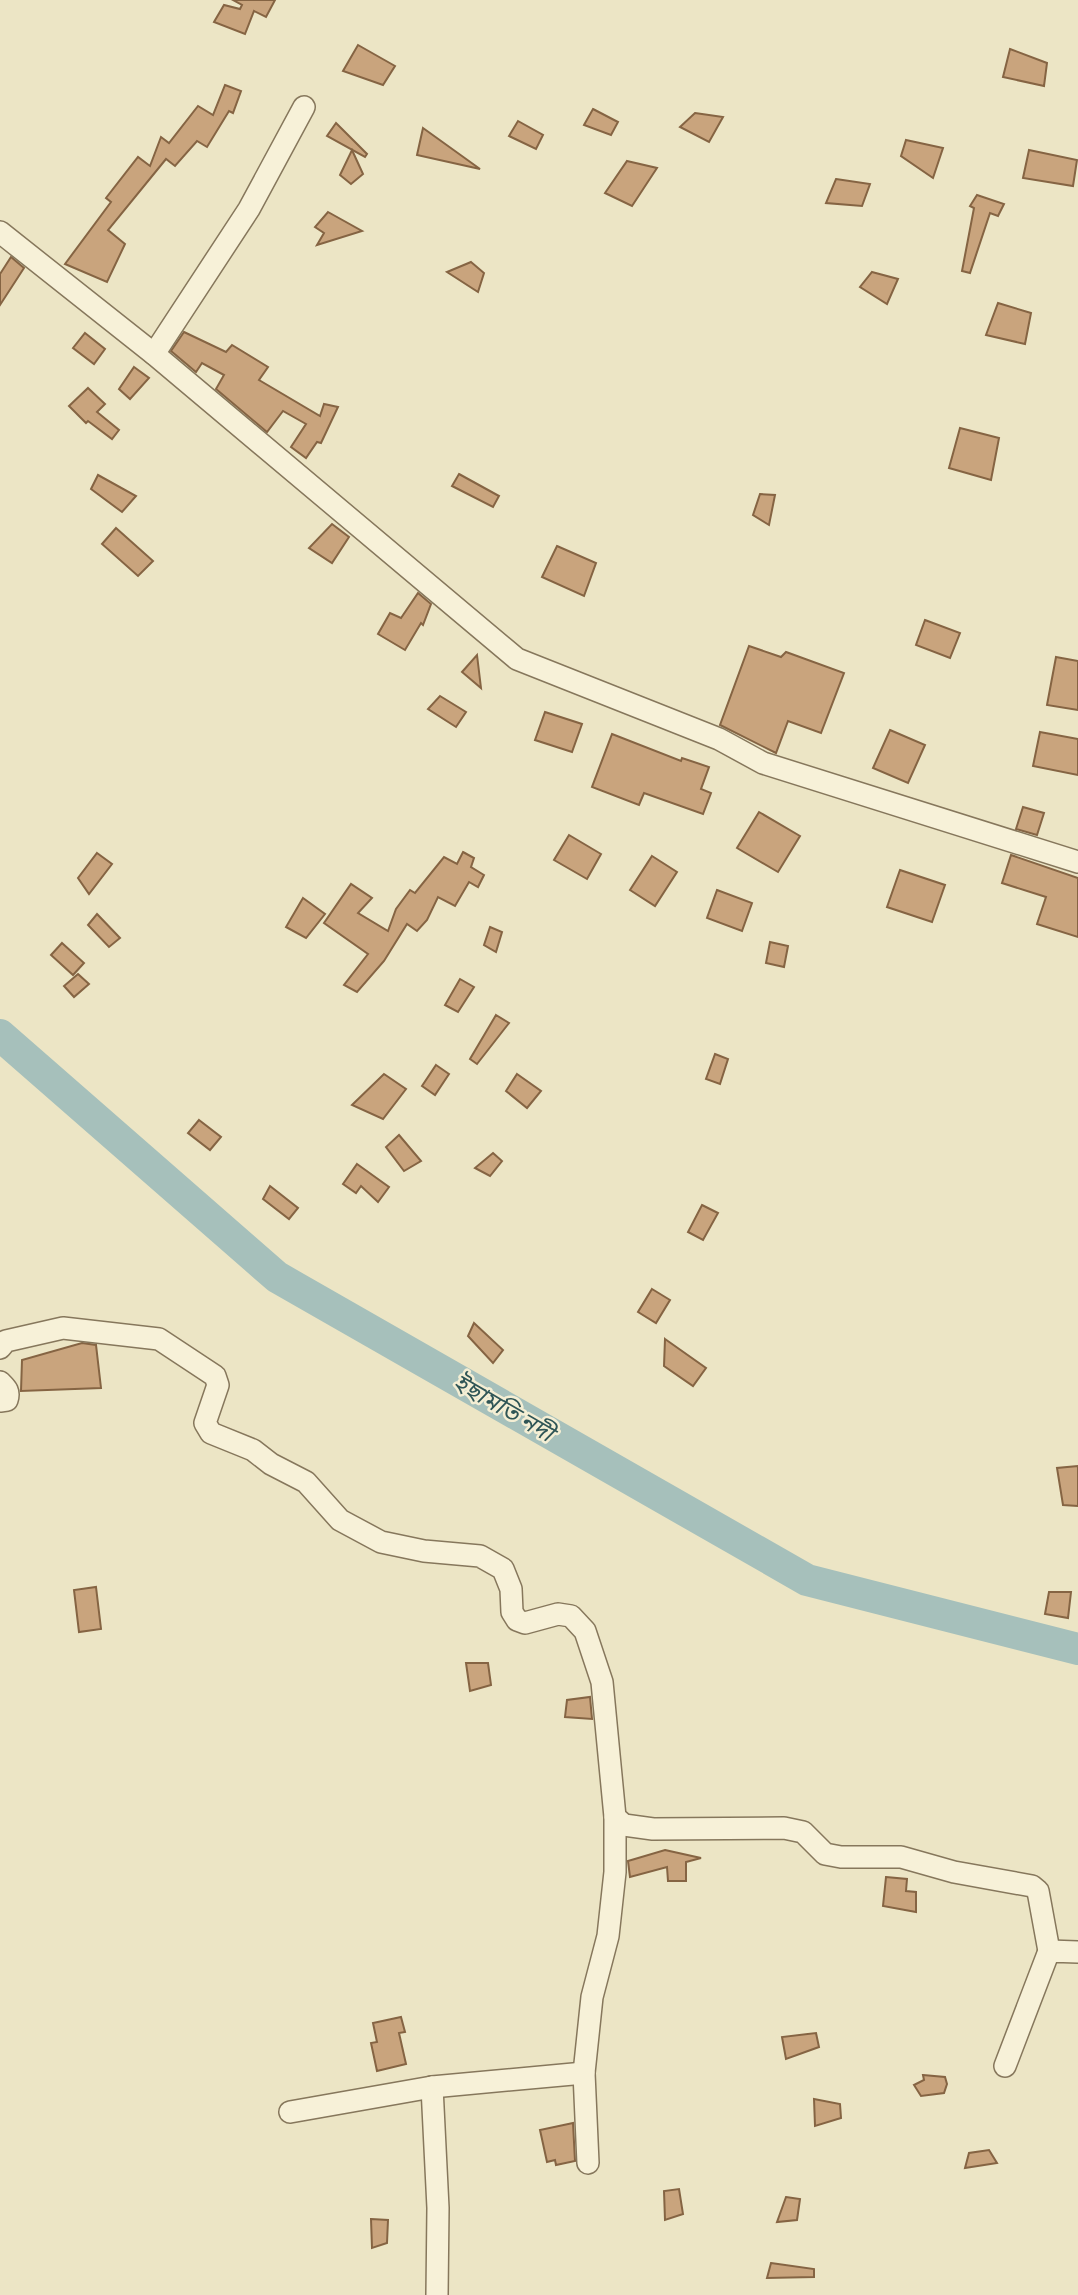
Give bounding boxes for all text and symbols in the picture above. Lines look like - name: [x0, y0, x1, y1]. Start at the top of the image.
- water label: ইছামতি নদী: [448, 1365, 564, 1451]

